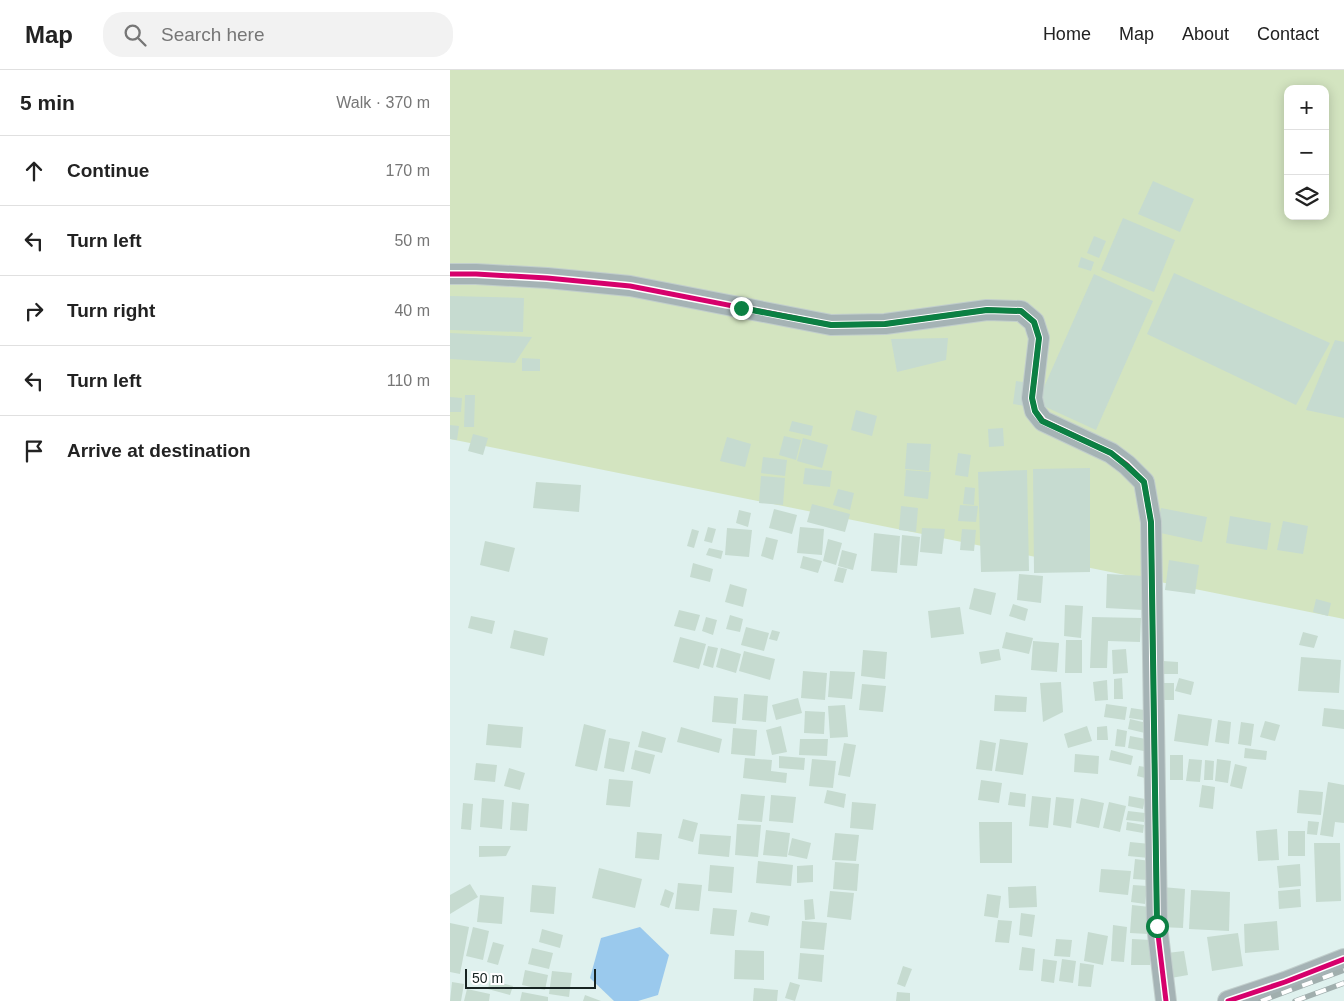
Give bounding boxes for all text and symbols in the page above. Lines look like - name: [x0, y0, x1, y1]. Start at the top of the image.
- search box: [103, 12, 453, 57]
- text: Map: [25, 21, 73, 48]
- icon: search: [121, 21, 149, 49]
- text: Search here: [161, 24, 265, 45]
- text: Home: [1043, 24, 1091, 44]
- text: Map: [1119, 24, 1154, 44]
- text: About: [1182, 24, 1229, 44]
- text: Contact: [1257, 24, 1319, 44]
- map controls: [1284, 85, 1329, 220]
- button: +: [1284, 85, 1329, 130]
- text: 5 min: [20, 91, 75, 114]
- text: Walk · 370 m: [336, 94, 430, 111]
- button: −: [1284, 130, 1329, 175]
- icon: ahead: [20, 157, 48, 185]
- text: Continue: [67, 160, 149, 181]
- text: 170 m: [386, 162, 430, 179]
- button: layers: [1284, 175, 1329, 220]
- icon: left: [20, 227, 48, 255]
- text: Turn left: [67, 230, 142, 251]
- text: 50 m: [394, 232, 430, 249]
- icon: right: [20, 297, 48, 325]
- route end: [730, 297, 753, 320]
- text: Turn right: [67, 300, 155, 321]
- text: 40 m: [394, 302, 430, 319]
- icon: left: [20, 367, 48, 395]
- text: Turn left: [67, 370, 142, 391]
- text: 110 m: [387, 372, 430, 389]
- icon: arrive: [20, 437, 48, 465]
- text: Arrive at destination: [67, 440, 251, 461]
- route start: [1146, 915, 1169, 938]
- scale bar: [465, 966, 596, 989]
- text: 50 m: [472, 970, 503, 986]

